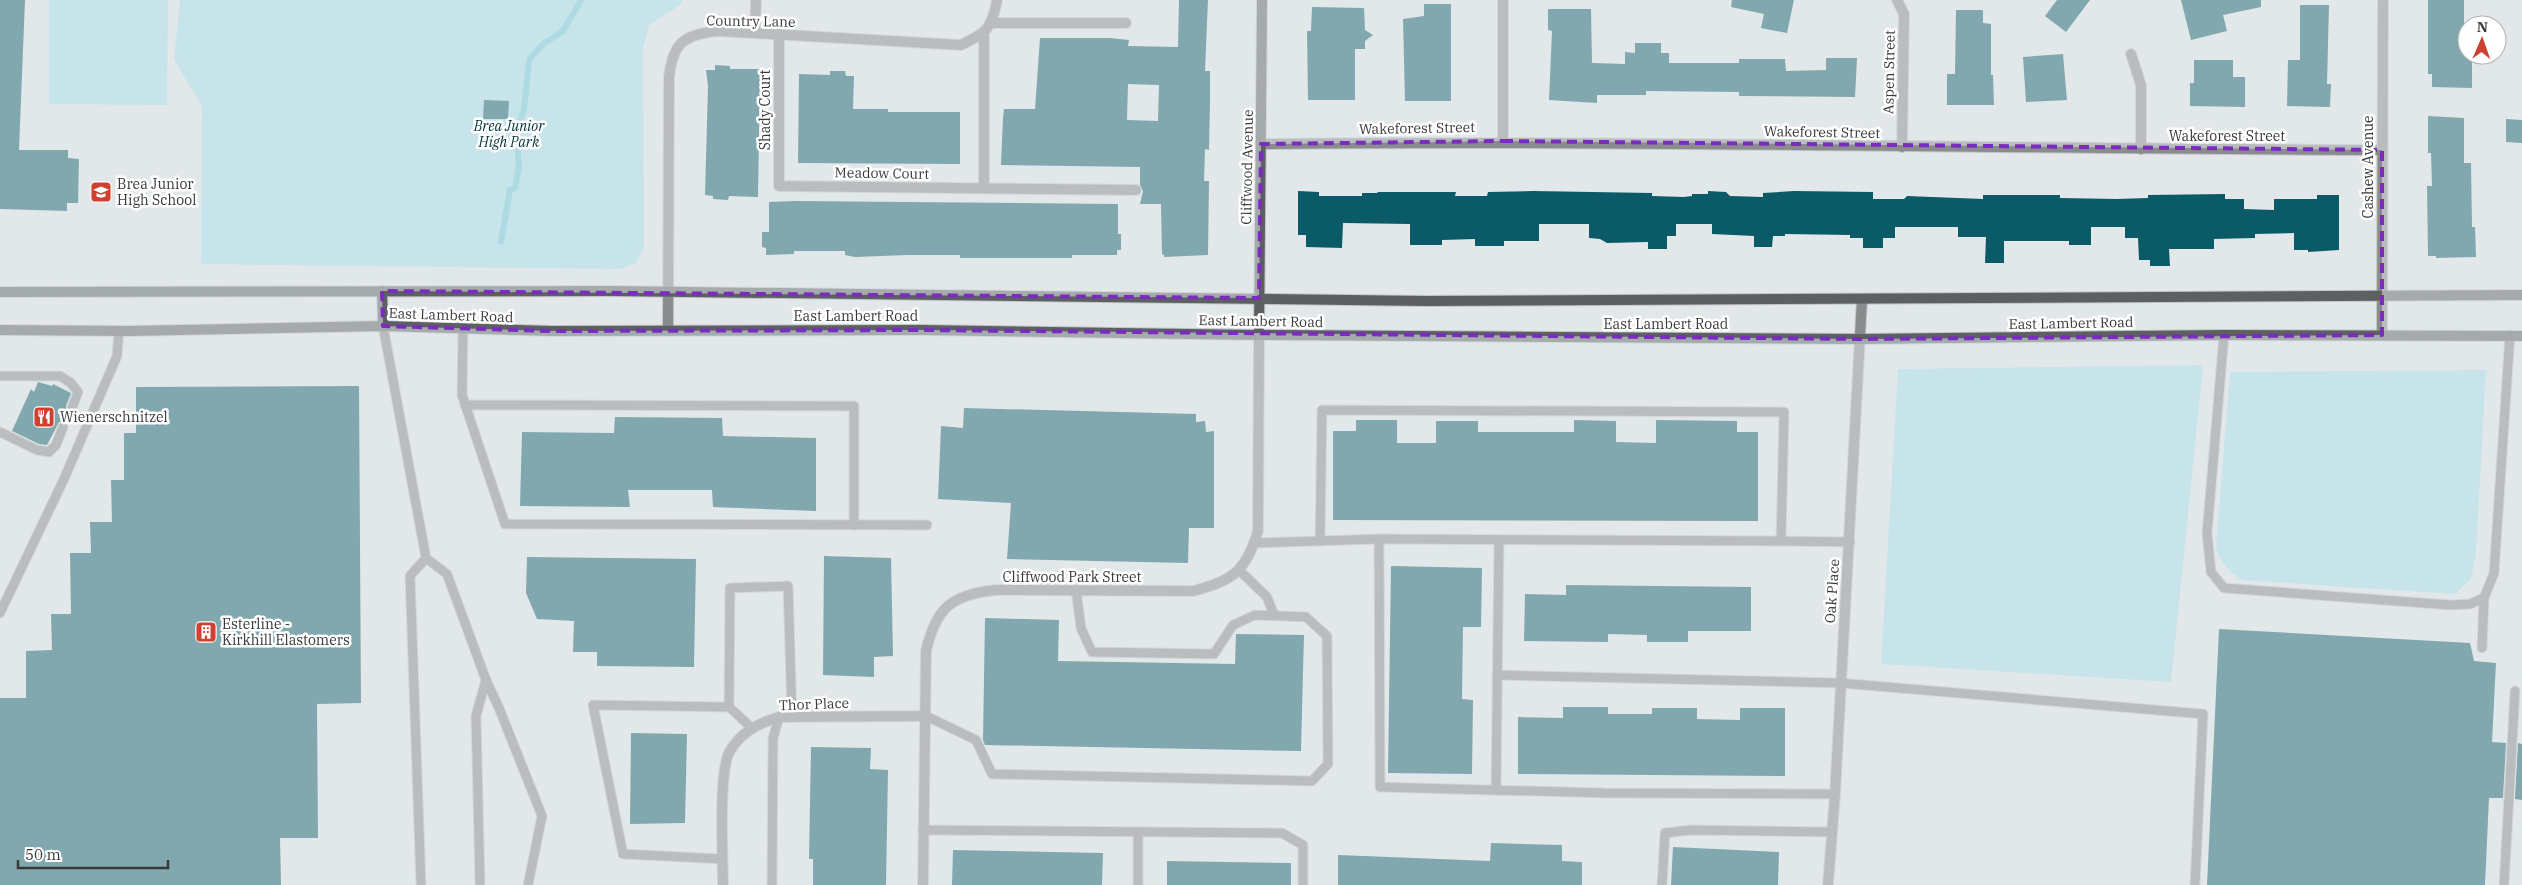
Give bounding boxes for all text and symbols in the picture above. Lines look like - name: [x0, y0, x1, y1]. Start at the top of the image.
- street label: Country Lane: [706, 11, 796, 31]
- north arrow: [2457, 15, 2507, 65]
- text: N: [2477, 18, 2488, 36]
- street label: Aspen Street: [1879, 30, 1899, 114]
- street label: Shady Court: [756, 70, 774, 150]
- street label: Cliffwood Avenue: [1237, 109, 1257, 225]
- street label: Cashew Avenue: [2359, 116, 2377, 219]
- park label: Brea Junior High Park: [473, 117, 545, 151]
- street label: Wakeforest Street: [1359, 118, 1475, 138]
- street label: Wakeforest Street: [1764, 122, 1880, 142]
- street label: Wakeforest Street: [2169, 127, 2285, 145]
- street label: Meadow Court: [834, 163, 930, 183]
- place label: Brea Junior High School: [117, 175, 196, 209]
- school or university icon: Brea Junior High School: [89, 180, 113, 204]
- street label: East Lambert Road: [388, 304, 514, 326]
- street label: East Lambert Road: [794, 307, 919, 325]
- street label: East Lambert Road: [1198, 311, 1324, 331]
- street label: East Lambert Road: [2008, 313, 2134, 333]
- street label: East Lambert Road: [1604, 315, 1729, 333]
- restaurant icon: Wienerschnitzel: [32, 405, 56, 429]
- place label: Wienerschnitzel: [60, 408, 168, 426]
- street label: Oak Place: [1821, 558, 1843, 624]
- street label: Cliffwood Park Street: [1002, 568, 1142, 586]
- place label: Esterline - Kirkhill Elastomers: [222, 615, 350, 649]
- building icon: Esterline - Kirkhill Elastomers: [194, 620, 218, 644]
- street label: Thor Place: [779, 694, 849, 714]
- scale bar: [18, 838, 168, 870]
- text: 50 m: [25, 845, 61, 864]

